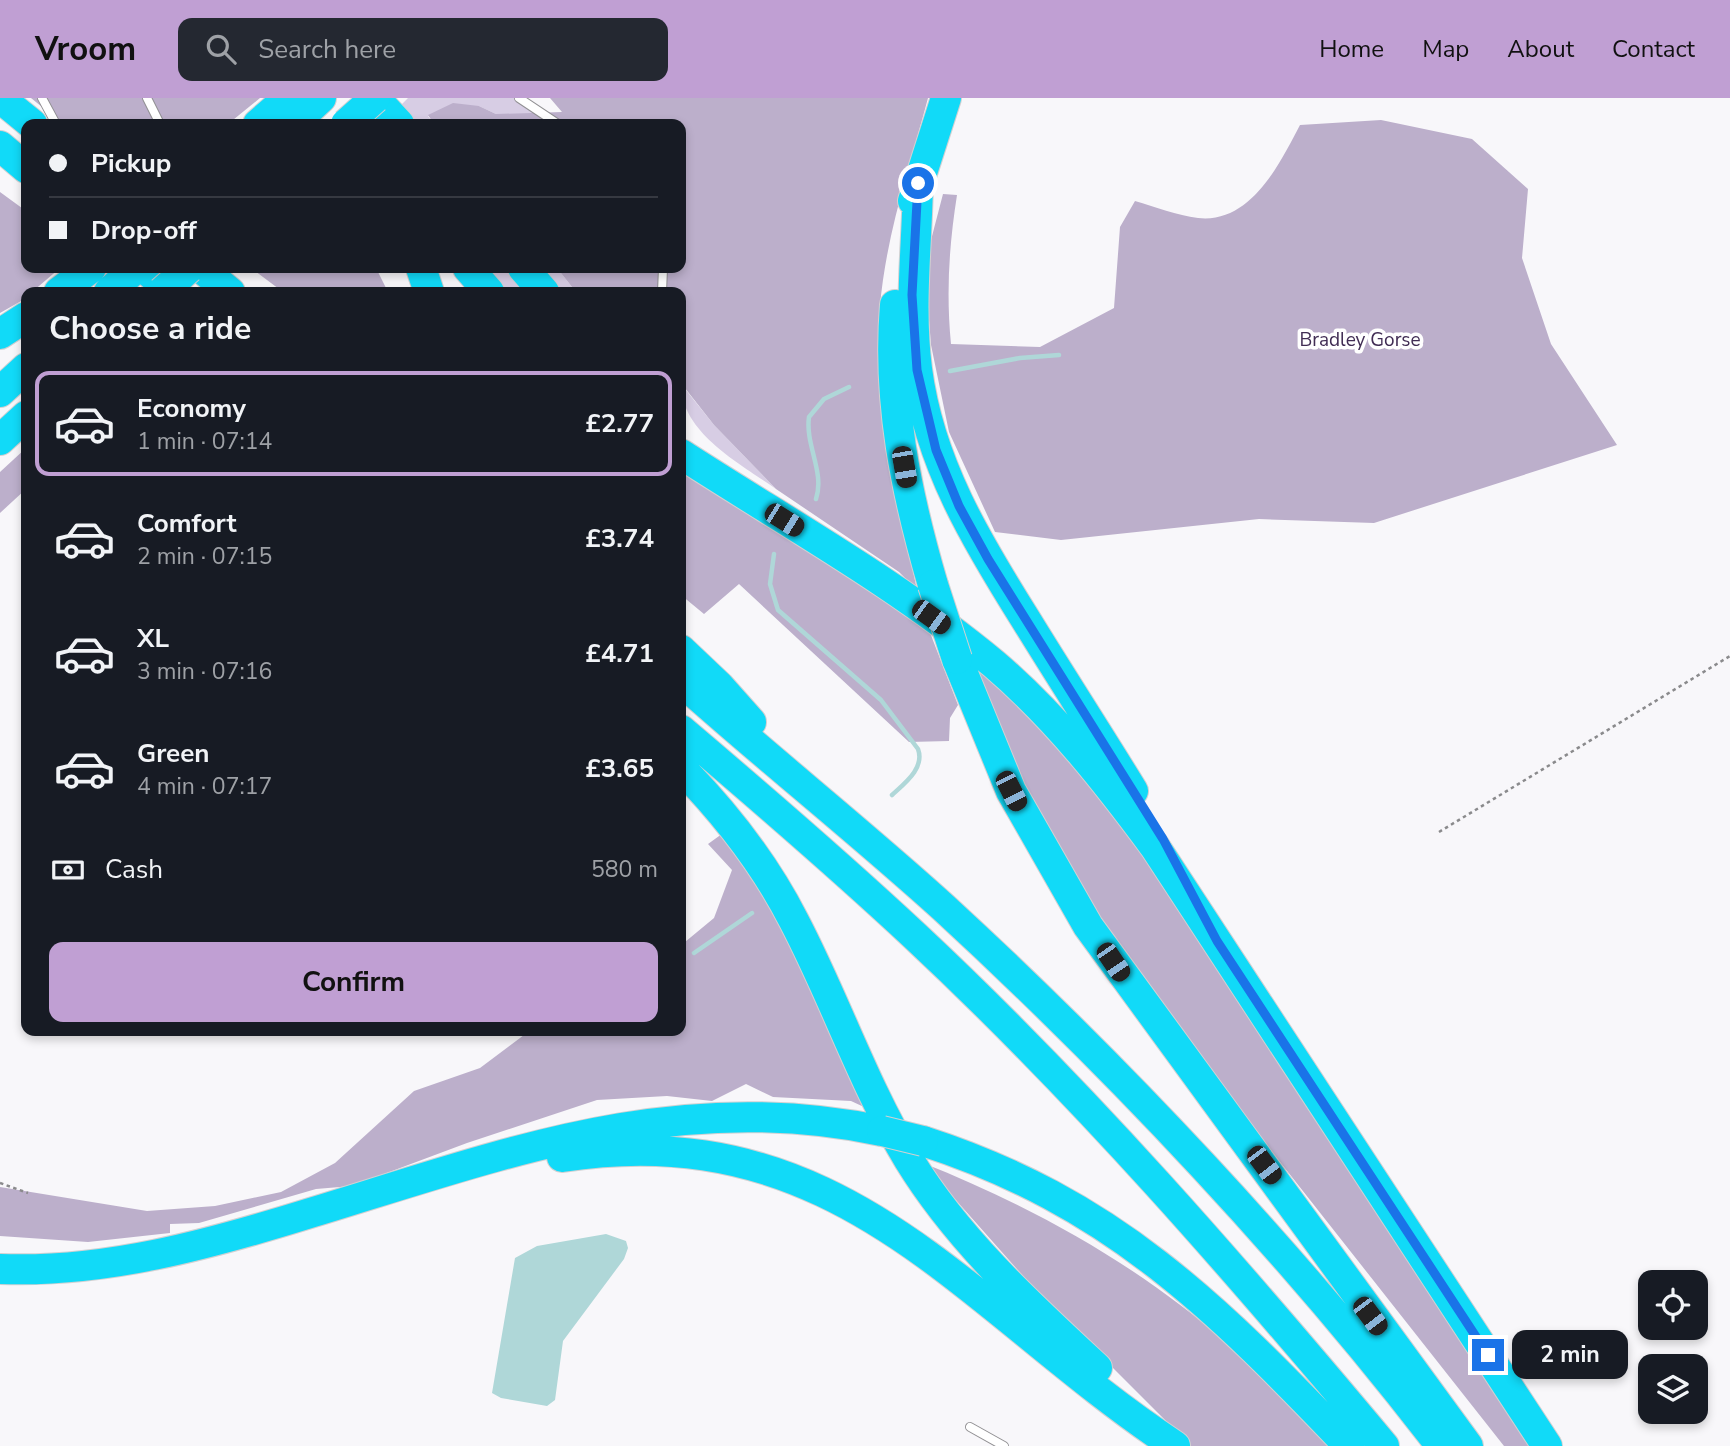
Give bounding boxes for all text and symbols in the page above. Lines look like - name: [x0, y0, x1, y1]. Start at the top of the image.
- search box: [178, 18, 668, 81]
- text: Vroom: [35, 27, 136, 72]
- icon: search: [202, 30, 240, 68]
- text: Search here: [258, 32, 396, 67]
- text: Home: [1319, 33, 1384, 65]
- text: Map: [1422, 33, 1469, 65]
- text: About: [1507, 33, 1574, 65]
- text: Contact: [1612, 33, 1695, 65]
- text: Pickup: [91, 146, 171, 181]
- route start: [902, 167, 934, 199]
- text: Drop-off: [91, 213, 197, 248]
- text: Choose a ride: [49, 307, 251, 350]
- park label: Bradley Gorse: [1299, 327, 1421, 353]
- text: Economy: [137, 391, 246, 426]
- icon: car: [53, 392, 116, 455]
- text: £2.77: [585, 406, 654, 441]
- text: 1 min · 07:14: [137, 426, 272, 457]
- car: [891, 444, 918, 490]
- car: [761, 500, 808, 540]
- text: Comfort: [137, 506, 237, 541]
- icon: car: [53, 507, 116, 570]
- text: £3.74: [585, 521, 654, 556]
- text: 2 min · 07:15: [137, 541, 272, 572]
- car: [908, 596, 955, 638]
- text: XL: [137, 621, 169, 656]
- icon: car: [53, 622, 116, 685]
- text: £4.71: [585, 636, 654, 671]
- text: 3 min · 07:16: [137, 656, 272, 687]
- text: Green: [137, 736, 210, 771]
- icon: car: [53, 737, 116, 800]
- text: £3.65: [585, 751, 654, 786]
- car: [993, 768, 1030, 814]
- text: 4 min · 07:17: [137, 771, 272, 802]
- icon: cash: [49, 851, 87, 889]
- text: Cash: [105, 852, 163, 887]
- text: 580 m: [591, 854, 658, 885]
- car: [1093, 939, 1134, 985]
- button: Confirm: [49, 942, 658, 1022]
- car: [1243, 1142, 1286, 1188]
- map controls: [1638, 1270, 1708, 1424]
- button: locate: [1638, 1270, 1708, 1340]
- car: [1349, 1293, 1392, 1339]
- callout: 2 min: [1512, 1330, 1628, 1380]
- route end: [1472, 1339, 1504, 1371]
- text: 2 min: [1540, 1339, 1600, 1370]
- button: layers: [1638, 1354, 1708, 1424]

